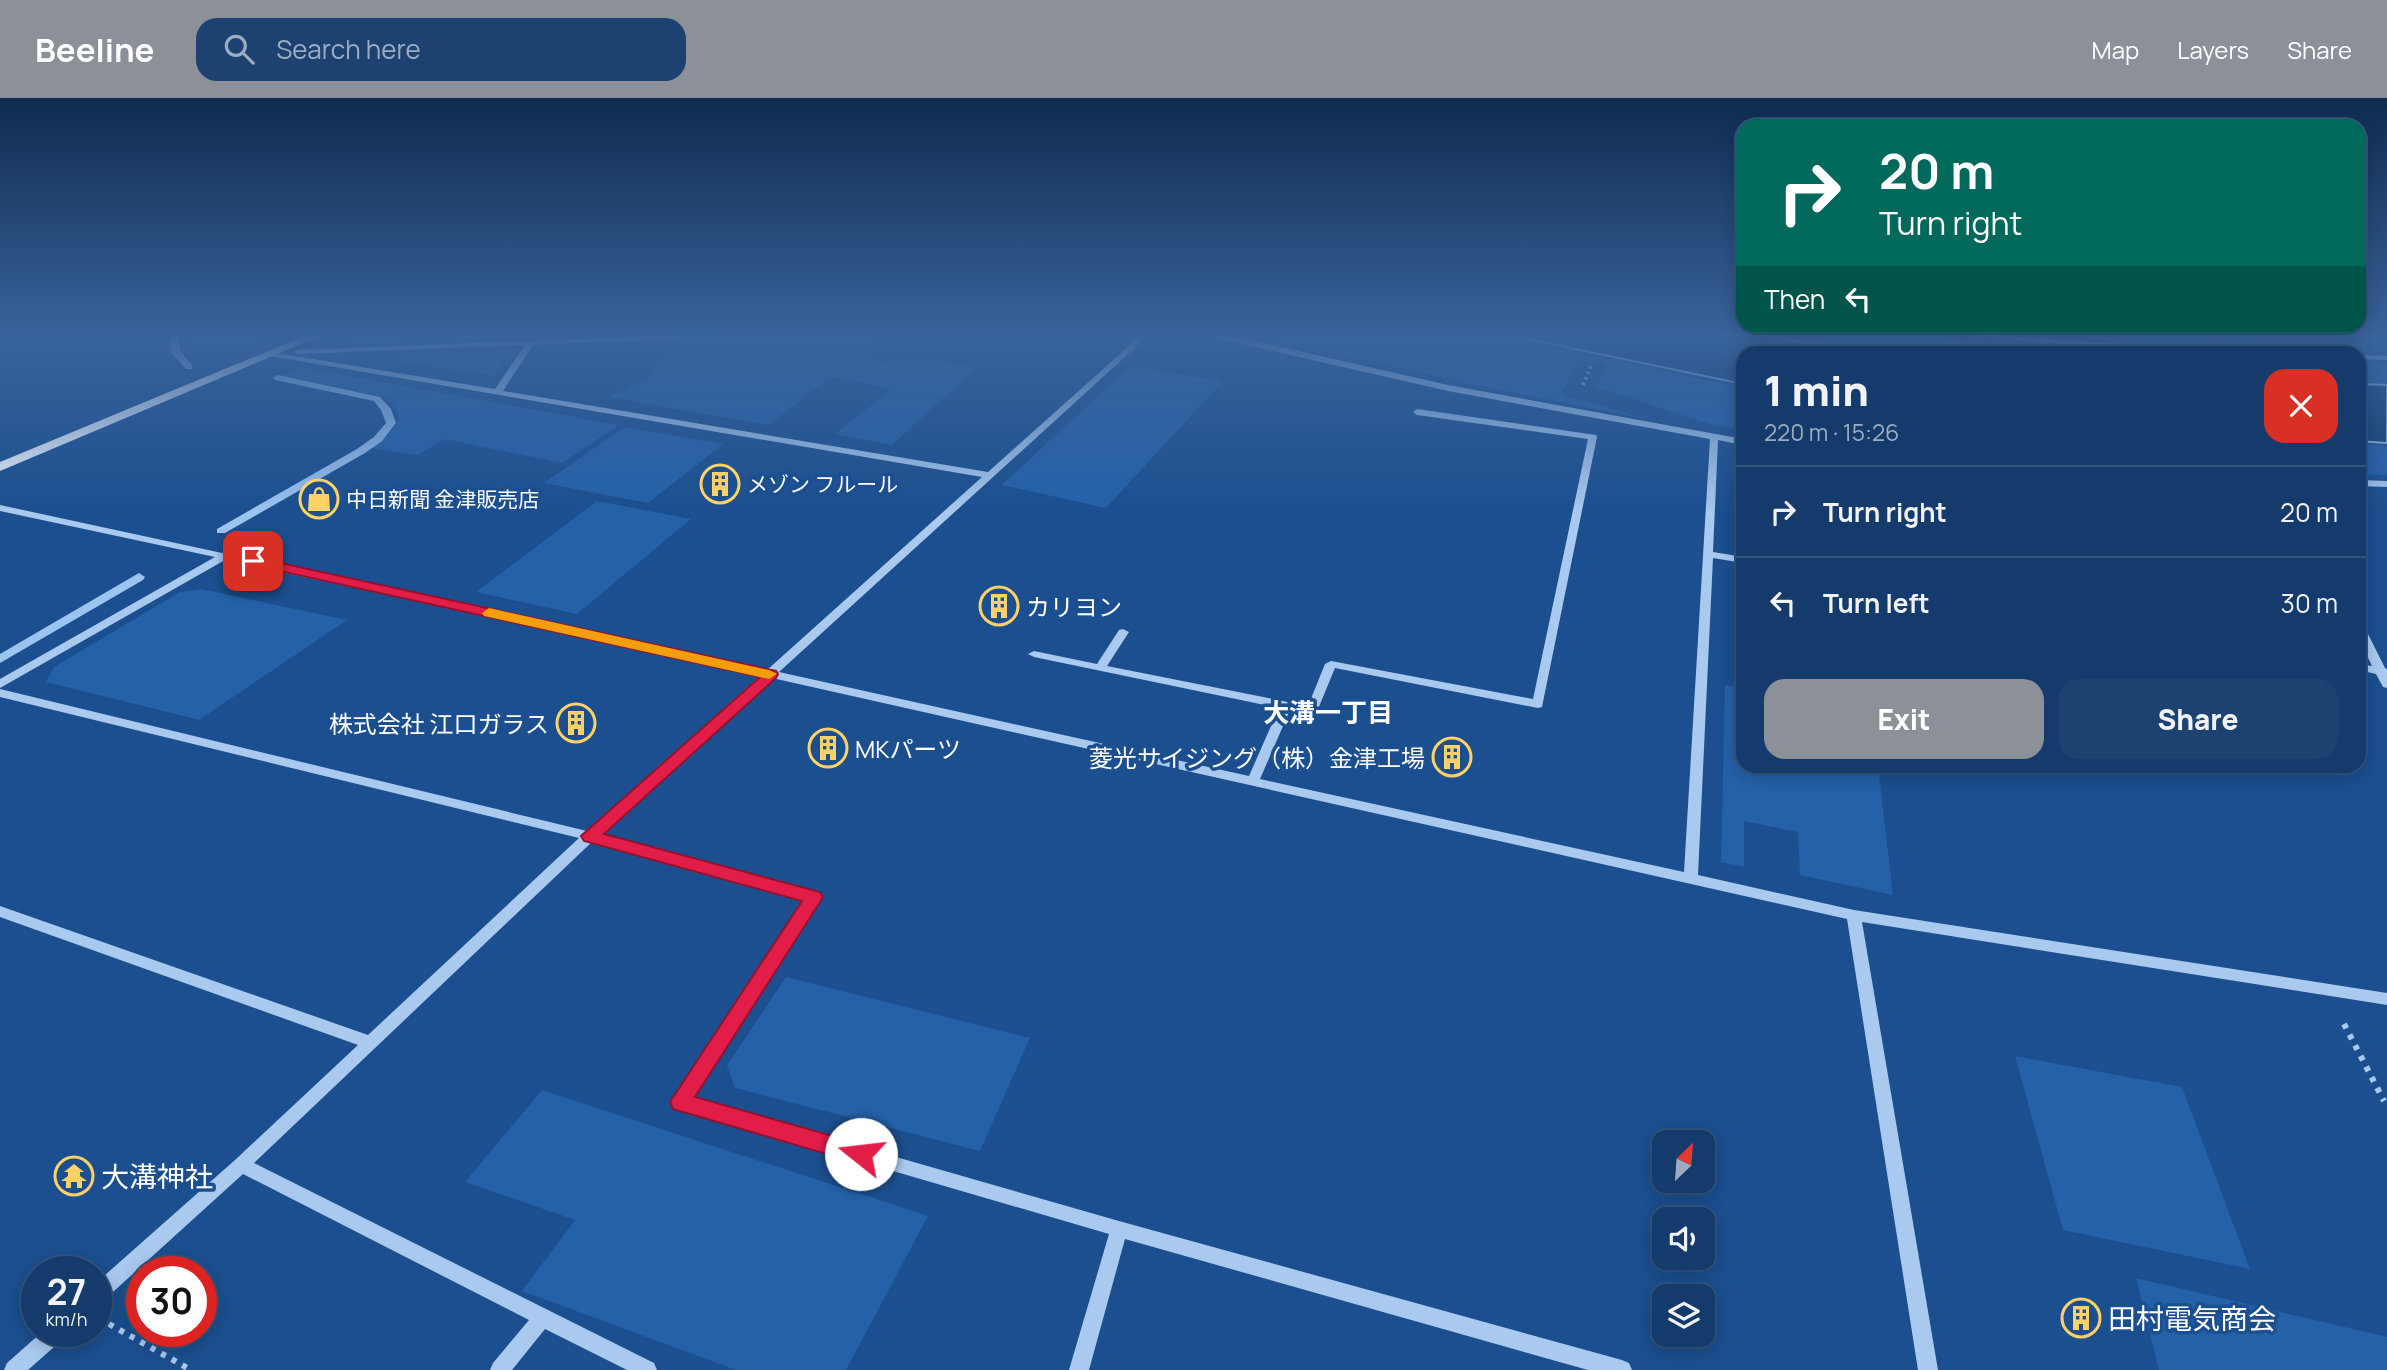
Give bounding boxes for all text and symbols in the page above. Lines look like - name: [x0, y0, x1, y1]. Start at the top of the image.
- search box: [196, 18, 686, 81]
- text: Beeline: [35, 27, 154, 72]
- icon: search: [220, 30, 258, 68]
- text: Search here: [276, 31, 421, 67]
- text: Map: [2092, 33, 2139, 66]
- text: Layers: [2177, 33, 2249, 66]
- text: Share: [2287, 33, 2352, 66]
- text: 20 m: [1879, 137, 1994, 204]
- icon: right: [1764, 147, 1855, 238]
- text: Turn right: [1879, 201, 2022, 245]
- icon: left: [1839, 280, 1877, 318]
- text: Then: [1764, 281, 1825, 317]
- text: 1 min: [1764, 361, 1869, 419]
- button: close: [2264, 369, 2338, 443]
- text: 220 m · 15:26: [1764, 416, 1899, 448]
- building icon: メゾン フルール: [699, 463, 741, 505]
- place label: メゾン フルール: [747, 470, 898, 498]
- shop icon: 中日新聞 金津販売店: [298, 478, 340, 520]
- place label: 中日新聞 金津販売店: [346, 485, 539, 513]
- icon: right: [1764, 493, 1802, 531]
- text: Turn right: [1823, 494, 1947, 530]
- text: 20 m: [2280, 494, 2338, 530]
- pin: [223, 531, 283, 591]
- icon: arrive: [234, 542, 272, 580]
- icon: left: [1764, 584, 1802, 622]
- building icon: カリヨン: [978, 585, 1020, 627]
- text: Turn left: [1823, 585, 1930, 621]
- text: 30 m: [2281, 585, 2338, 621]
- place label: カリヨン: [1026, 590, 1122, 623]
- button: Exit: [1764, 679, 2044, 759]
- button: Share: [2058, 679, 2338, 759]
- district label: 大溝一丁目: [1263, 694, 1393, 730]
- building icon: 株式会社 江口ガラス: [555, 702, 597, 744]
- place label: 株式会社 江口ガラス: [329, 707, 549, 740]
- building icon: MKパーツ: [807, 727, 849, 769]
- place label: MKパーツ: [855, 732, 961, 765]
- building icon: 菱光サイジング（株）金津工場: [1431, 736, 1473, 778]
- place label: 菱光サイジング（株）金津工場: [1089, 741, 1425, 774]
- position arrow: [824, 1117, 898, 1191]
- north arrow: [1652, 1130, 1715, 1194]
- map controls: [1652, 1130, 1715, 1347]
- temple icon: 大溝神社: [53, 1155, 95, 1197]
- place label: 大溝神社: [101, 1157, 213, 1195]
- button: sound: [1652, 1207, 1715, 1270]
- speed limit sign: 30: [126, 1256, 217, 1347]
- text: 27: [47, 1268, 86, 1316]
- button: layers: [1652, 1284, 1715, 1347]
- building icon: 田村電気商会: [2060, 1297, 2102, 1339]
- place label: 田村電気商会: [2108, 1299, 2276, 1337]
- text: km/h: [46, 1307, 87, 1331]

